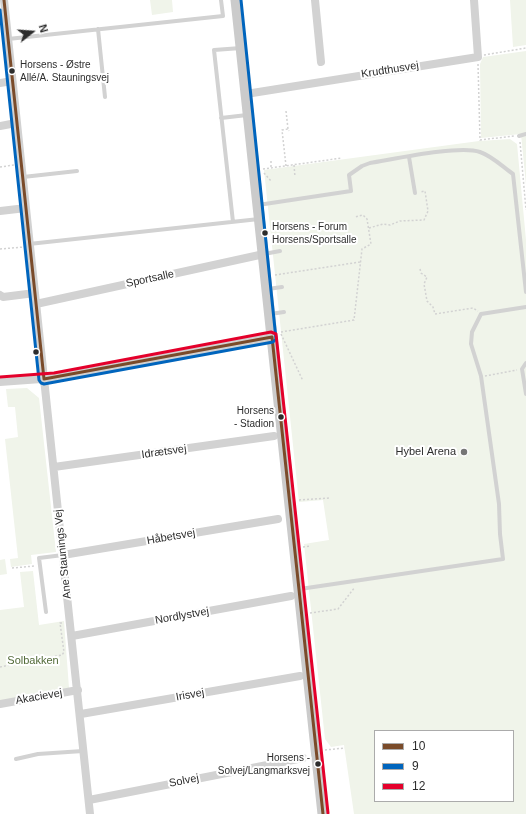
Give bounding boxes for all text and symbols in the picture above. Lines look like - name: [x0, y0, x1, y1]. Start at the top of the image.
- north arrow: [12, 12, 52, 52]
- text: N: [37, 23, 50, 34]
- place label: Horsens - Østre Allé/A. Stauningsvej: [20, 59, 109, 82]
- street label: Krudthusvej: [360, 59, 420, 81]
- marker: Horsens - Østre Allé/A. Stauningsvej: [7, 66, 17, 76]
- place label: Horsens - Forum Horsens/Sportsalle: [272, 221, 356, 244]
- marker: Horsens - Forum Horsens/Sportsalle: [260, 228, 270, 238]
- street label: Sportsalle: [125, 267, 175, 291]
- unlabelled marker: [31, 347, 41, 357]
- place label: Horsens - Stadion: [234, 405, 274, 428]
- marker: Horsens - Stadion: [276, 412, 286, 422]
- street label: Idrætsvej: [141, 442, 187, 462]
- place label: Hybel Arena: [395, 445, 456, 459]
- marker: Hybel Arena: [459, 447, 469, 457]
- street label: Ane Staunings Vej: [52, 509, 74, 599]
- street label: Håbetsvej: [146, 526, 196, 548]
- street label: Nordlystvej: [154, 605, 210, 627]
- park label: Solbakken: [7, 654, 59, 668]
- street label: Akacievej: [15, 686, 63, 708]
- street label: Irisvej: [175, 686, 205, 704]
- legend: [374, 730, 514, 802]
- text: 10: [412, 739, 425, 753]
- place label: Horsens - Solvej/Langmarksvej: [218, 752, 310, 776]
- marker: Horsens - Solvej/Langmarksvej: [313, 759, 323, 769]
- text: 9: [412, 759, 419, 773]
- street label: Solvej: [168, 772, 200, 790]
- text: 12: [412, 779, 425, 793]

